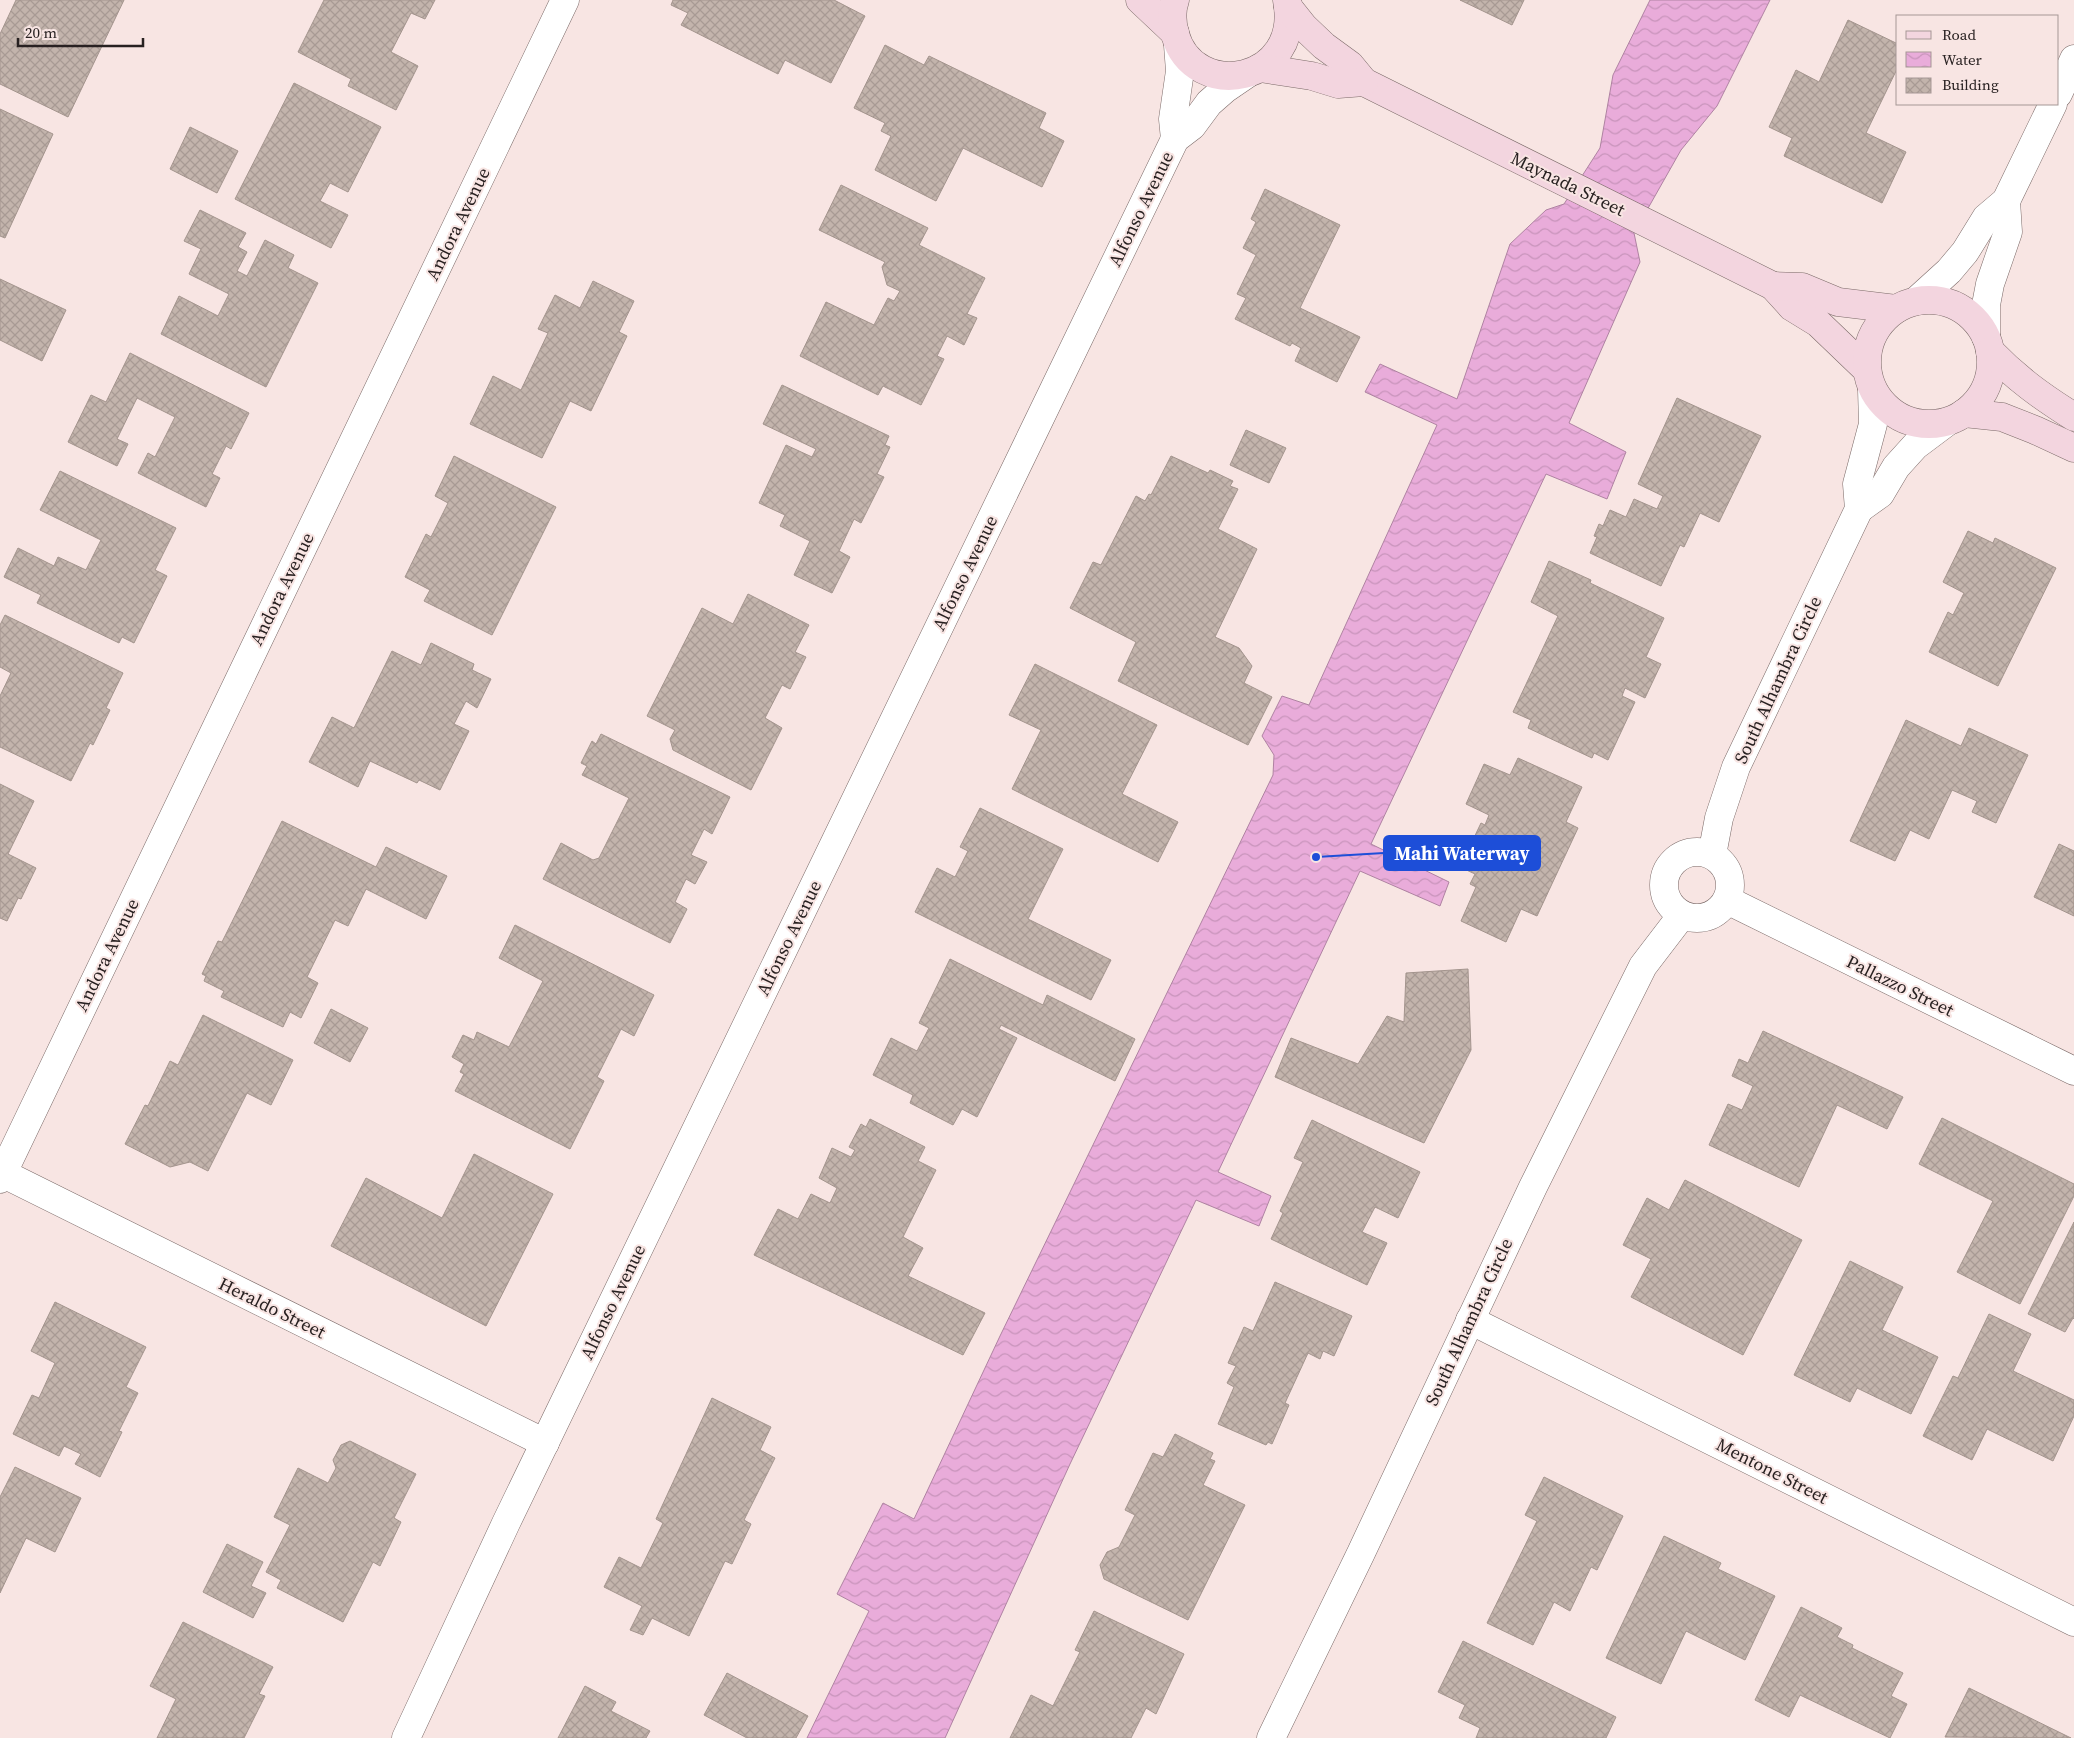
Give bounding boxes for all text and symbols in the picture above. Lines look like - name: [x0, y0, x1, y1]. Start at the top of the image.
- scale bar: [18, 15, 142, 47]
- legend: [1896, 15, 2059, 105]
- text: 20 m: [25, 22, 57, 43]
- text: Road: [1942, 24, 1976, 45]
- text: Water: [1942, 49, 1983, 70]
- text: Building: [1942, 74, 1999, 95]
- street label: Maynada Street: [1507, 145, 1630, 222]
- street label: Alfonso Avenue: [1102, 147, 1179, 271]
- street label: Andora Avenue: [419, 163, 496, 284]
- street label: Alfonso Avenue: [926, 511, 1003, 635]
- street label: Andora Avenue: [243, 528, 320, 649]
- street label: South Alhambra Circle: [1728, 592, 1827, 768]
- callout: Mahi Waterway: [1384, 836, 1540, 870]
- text: Mahi Waterway: [1394, 840, 1531, 866]
- street label: Alfonso Avenue: [750, 876, 827, 1000]
- street label: Andora Avenue: [68, 894, 145, 1015]
- street label: Pallazzo Street: [1842, 949, 1958, 1022]
- street label: South Alhambra Circle: [1419, 1234, 1518, 1410]
- street label: Alfonso Avenue: [574, 1240, 651, 1364]
- street label: Heraldo Street: [215, 1271, 330, 1344]
- street label: Mentone Street: [1712, 1432, 1833, 1510]

